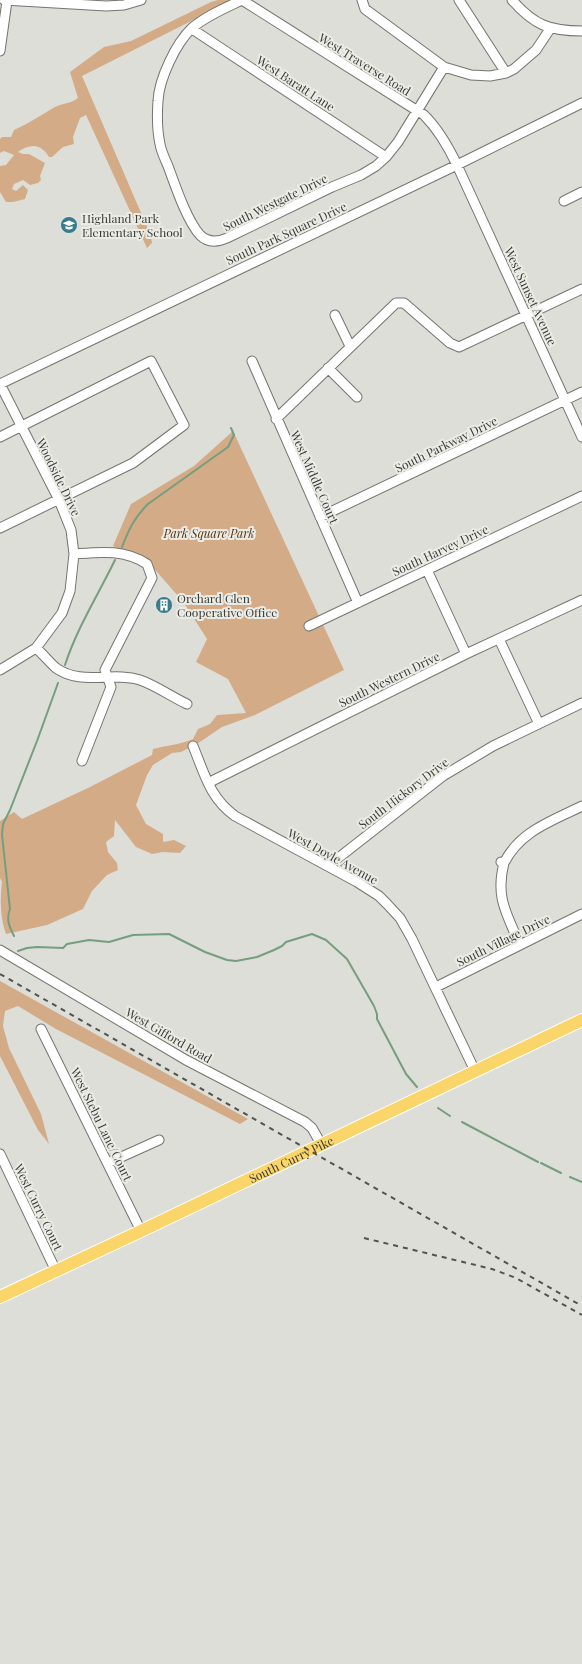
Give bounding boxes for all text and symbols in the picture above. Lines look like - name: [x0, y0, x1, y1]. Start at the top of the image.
- street label: West Traverse Road: [315, 29, 414, 99]
- street label: West Baratt Lane: [253, 51, 338, 114]
- street label: South Westgate Drive: [220, 170, 330, 234]
- street label: South Park Square Drive: [223, 198, 349, 268]
- place label: Highland Park Elementary School: [82, 210, 183, 240]
- school or university icon: Highland Park Elementary School: [59, 215, 79, 235]
- street label: West Sunset Avenue: [501, 243, 561, 348]
- street label: South Parkway Drive: [392, 412, 500, 476]
- street label: West Middle Court: [287, 427, 343, 527]
- street label: Woodside Drive: [33, 435, 85, 518]
- street label: South Harvey Drive: [389, 521, 491, 579]
- park label: Park Square Park: [163, 525, 254, 541]
- place label: Orchard Glen Cooperative Office: [177, 590, 277, 620]
- building icon: Orchard Glen Cooperative Office: [154, 595, 174, 615]
- street label: South Western Drive: [336, 648, 442, 710]
- street label: South Hickory Drive: [355, 754, 451, 832]
- street label: West Doyle Avenue: [284, 824, 381, 887]
- street label: South Village Drive: [454, 910, 552, 970]
- street label: West Gifford Road: [122, 1003, 215, 1066]
- street label: West Stebu Lane/Court: [67, 1064, 137, 1184]
- street label: South Curry Pike: [246, 1132, 336, 1186]
- street label: West Curry Court: [11, 1160, 67, 1254]

